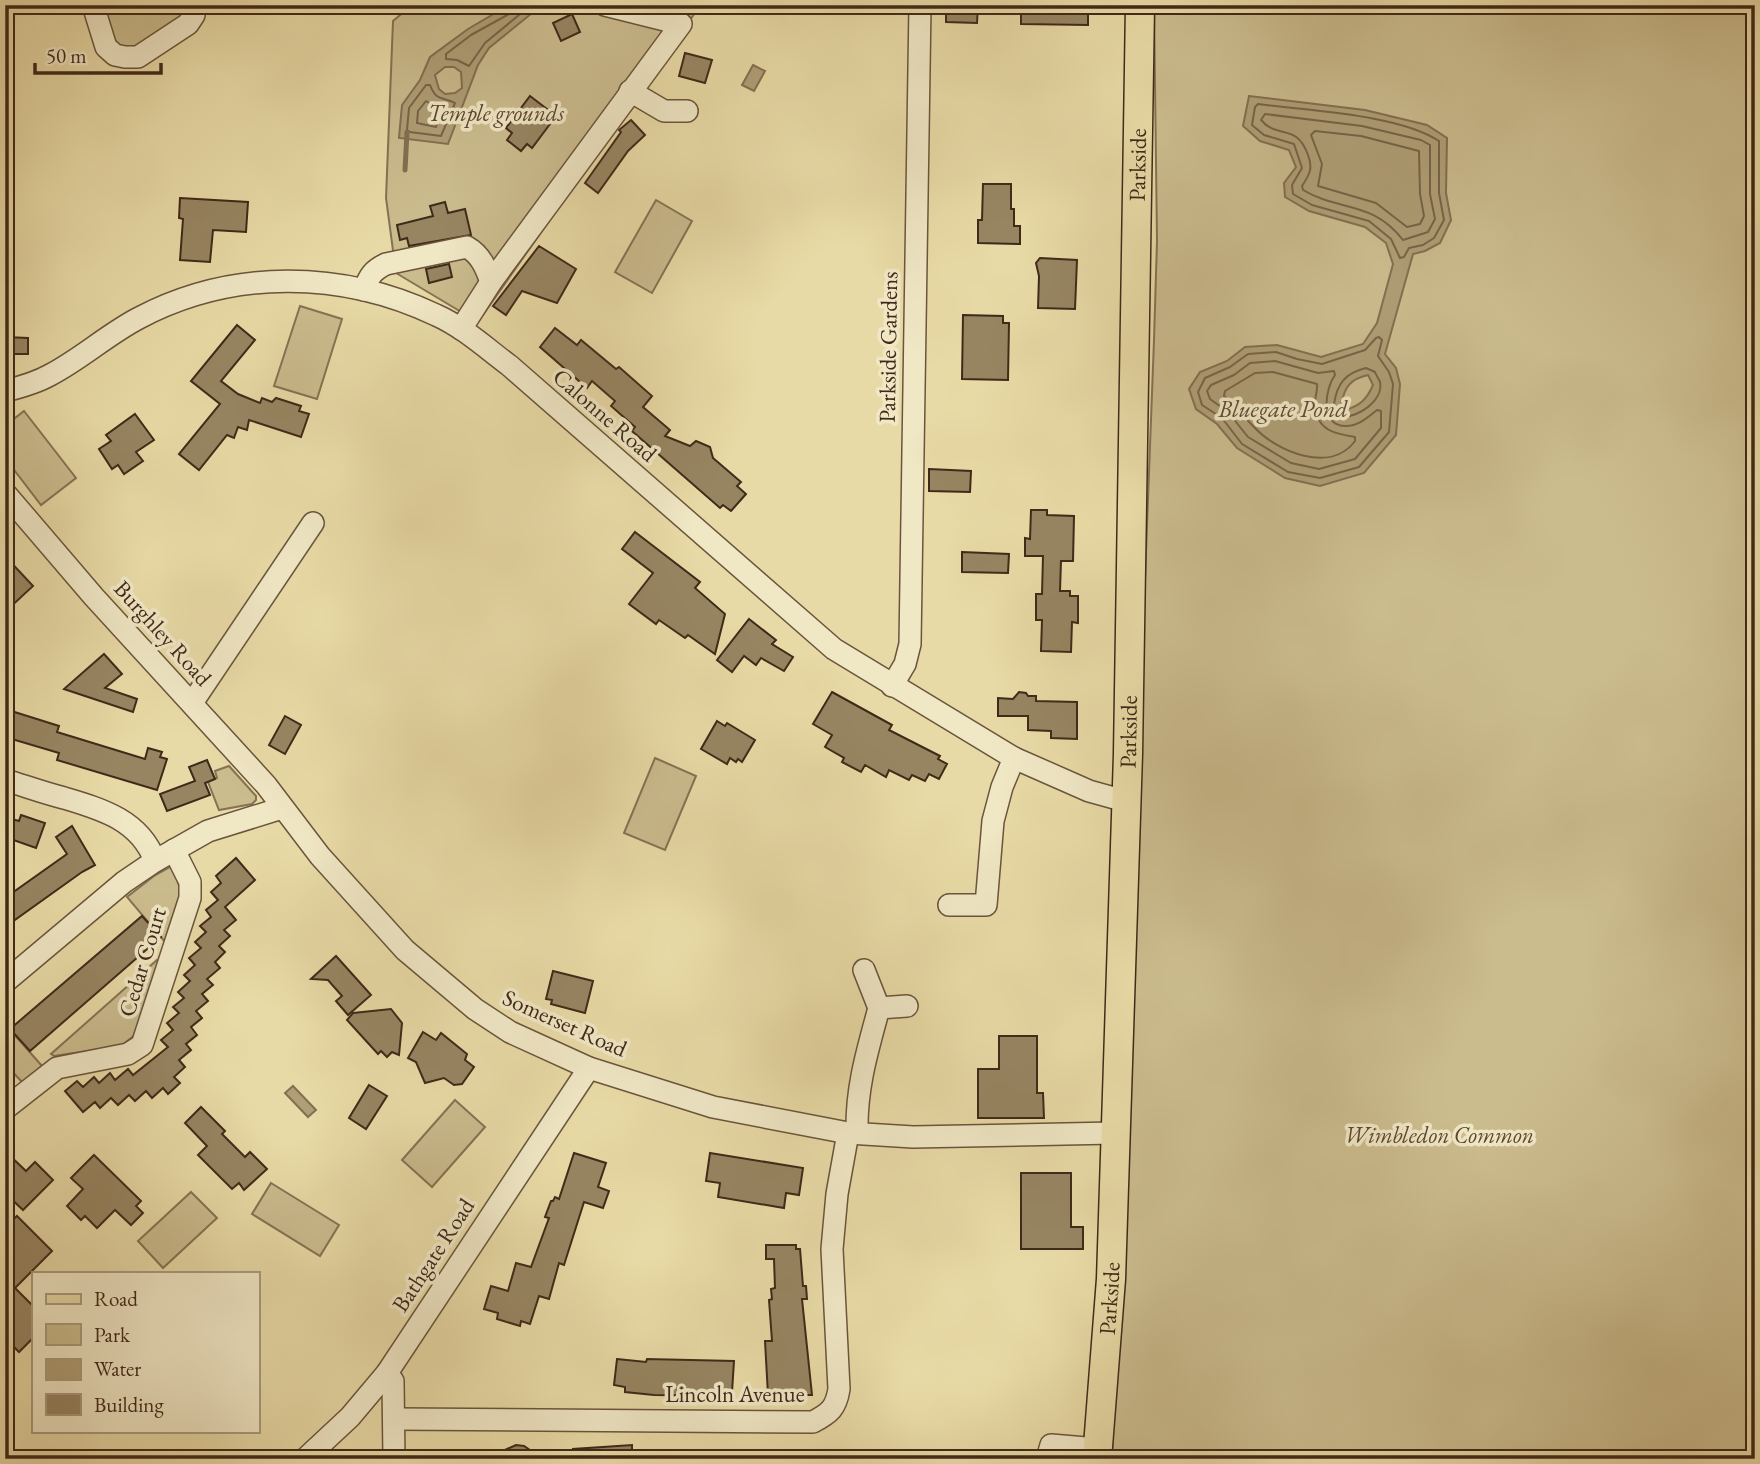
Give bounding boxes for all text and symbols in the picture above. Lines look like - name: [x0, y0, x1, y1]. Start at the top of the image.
- scale bar: [35, 32, 161, 76]
- text: 50 m: [46, 42, 87, 69]
- park label: Temple grounds: [428, 98, 565, 128]
- street label: Parkside: [1122, 128, 1153, 202]
- street label: Parkside Gardens: [872, 271, 904, 423]
- street label: Calonne Road: [547, 362, 664, 469]
- water label: Bluegate Pond: [1217, 393, 1348, 424]
- street label: Burghley Road: [108, 574, 219, 693]
- street label: Parkside: [1113, 695, 1144, 769]
- street label: Cedar Court: [111, 903, 173, 1020]
- street label: Somerset Road: [498, 982, 632, 1064]
- park label: Wimbledon Common: [1344, 1120, 1534, 1150]
- street label: Bathgate Road: [385, 1192, 481, 1318]
- street label: Parkside: [1092, 1262, 1127, 1336]
- legend: [32, 1272, 259, 1432]
- text: Road: [94, 1285, 138, 1312]
- text: Park: [94, 1321, 131, 1348]
- text: Water: [94, 1355, 141, 1382]
- street label: Lincoln Avenue: [665, 1379, 805, 1409]
- text: Building: [94, 1391, 164, 1418]

